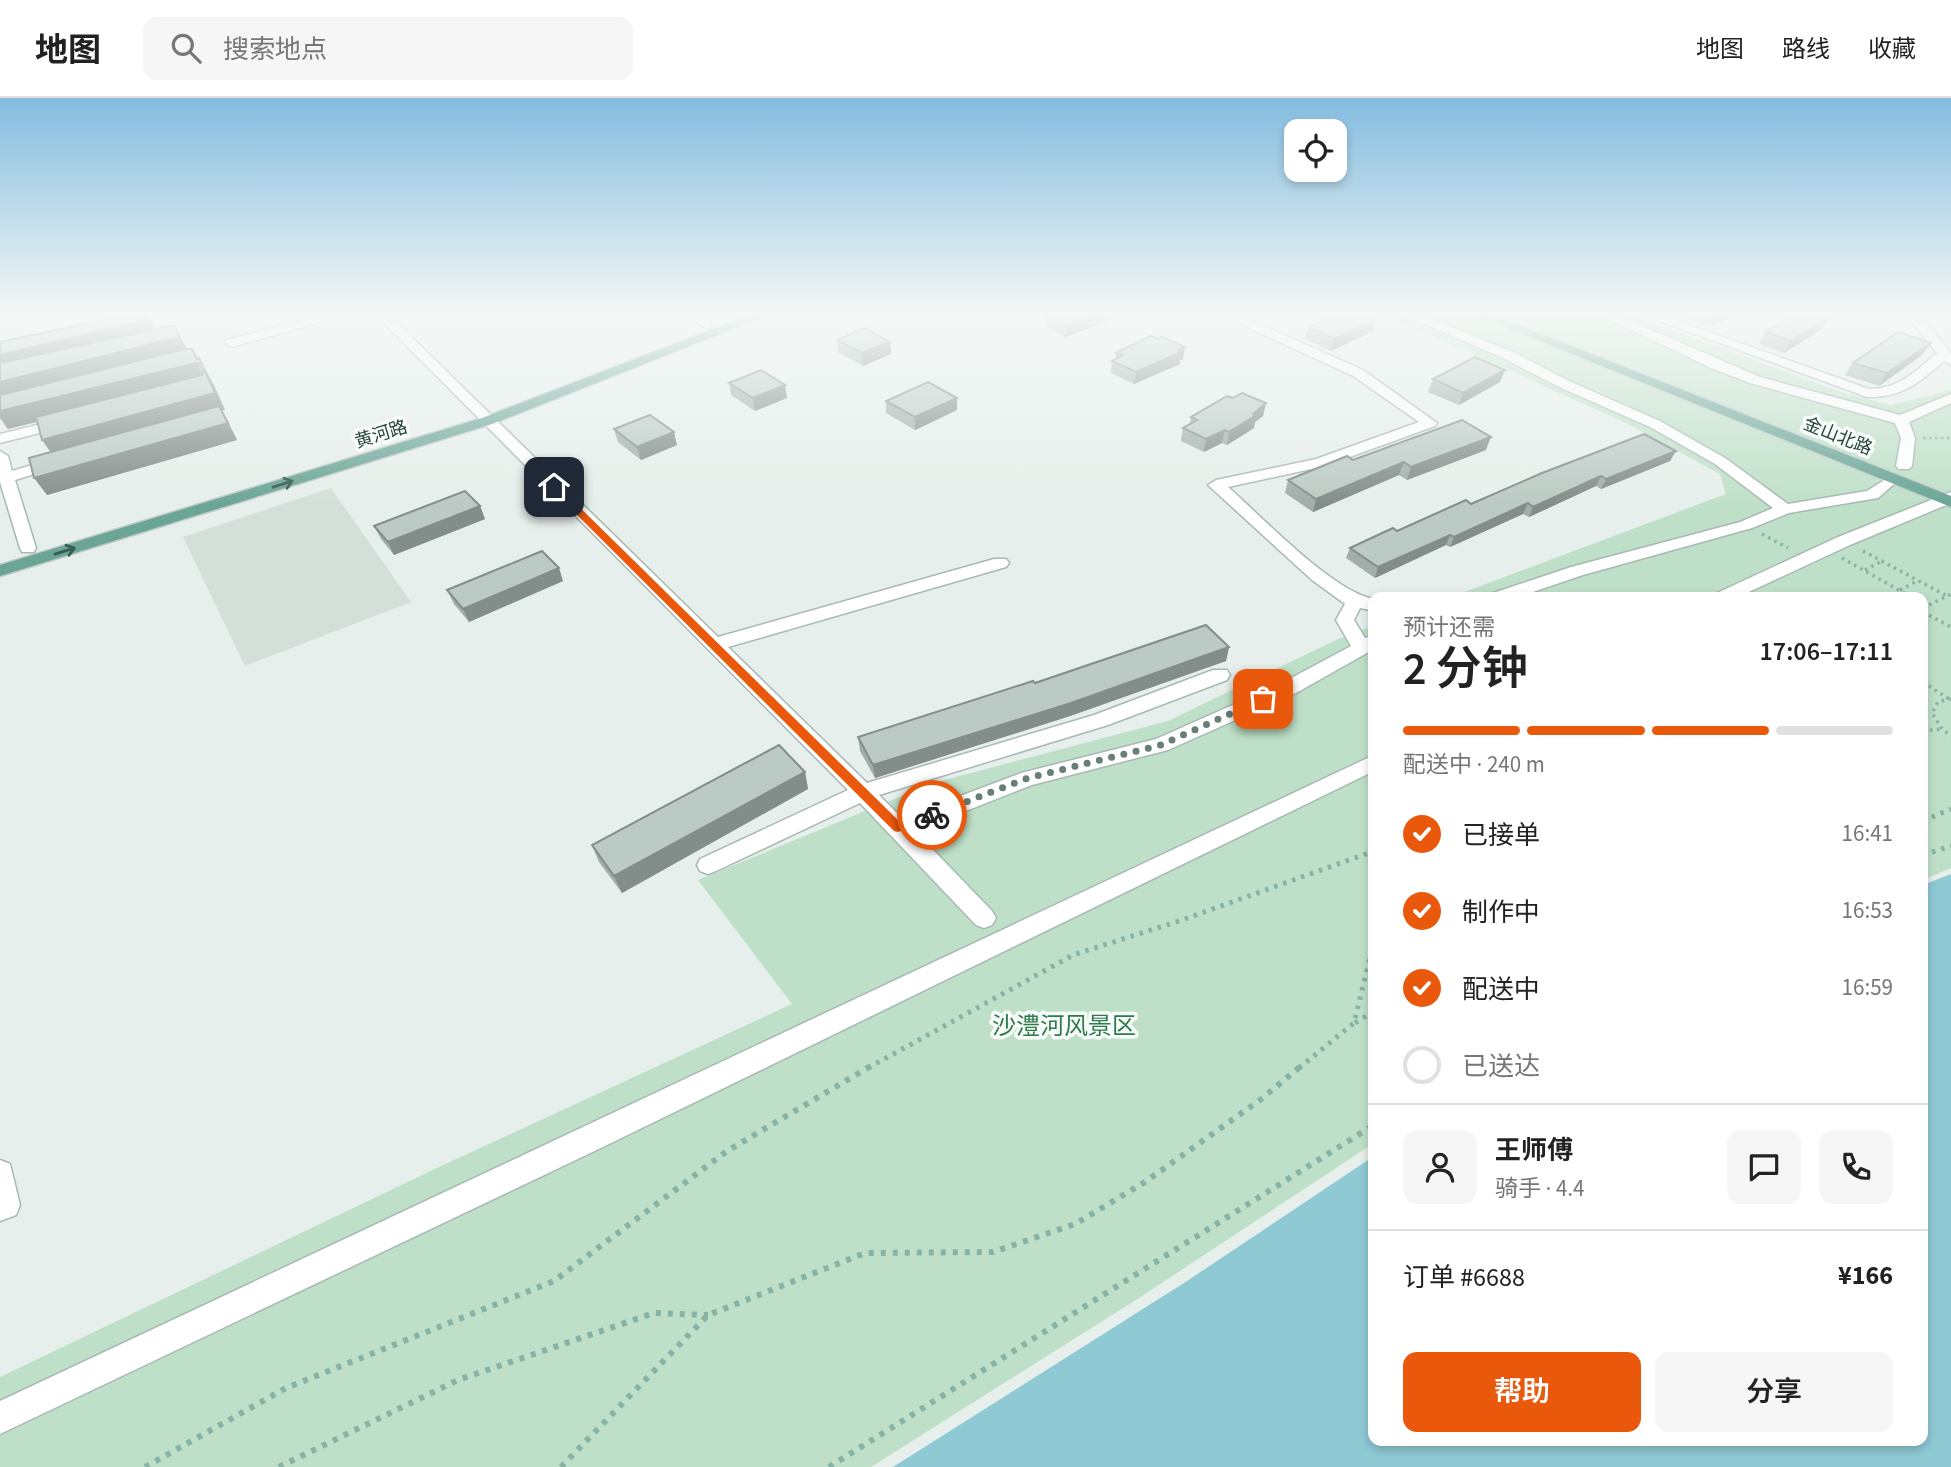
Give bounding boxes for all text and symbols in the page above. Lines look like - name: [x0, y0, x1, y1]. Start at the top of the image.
- search box: [143, 17, 633, 80]
- text: 地图: [35, 27, 101, 74]
- icon: search: [167, 29, 205, 67]
- text: 搜索地点: [223, 31, 327, 68]
- text: 地图: [1696, 32, 1744, 67]
- text: 路线: [1782, 32, 1830, 67]
- text: 收藏: [1868, 32, 1916, 67]
- map controls: [1284, 119, 1347, 182]
- button: locate: [1284, 119, 1347, 182]
- street label: 金山北路: [1800, 411, 1876, 462]
- street label: 黄河路: [352, 415, 411, 454]
- pin: [524, 457, 584, 517]
- icon: home: [535, 468, 573, 506]
- one-way arrow: [271, 477, 293, 490]
- one-way arrow: [54, 544, 76, 557]
- text: 预计还需: [1403, 611, 1495, 644]
- text: 17:06–17:11: [1760, 633, 1893, 670]
- text: 2 分钟: [1403, 637, 1528, 702]
- pin: [1233, 669, 1293, 729]
- icon: bag: [1244, 680, 1282, 718]
- text: 配送中 · 240 m: [1403, 748, 1545, 781]
- courier: [897, 780, 967, 850]
- icon: bike: [913, 796, 951, 834]
- icon: check: [1403, 815, 1441, 853]
- text: 已接单: [1462, 817, 1540, 854]
- text: 16:41: [1842, 817, 1893, 850]
- icon: check: [1403, 892, 1441, 930]
- text: 制作中: [1462, 894, 1540, 931]
- text: 16:53: [1842, 894, 1893, 927]
- icon: check: [1403, 969, 1441, 1007]
- text: 配送中: [1462, 971, 1540, 1008]
- text: 16:59: [1842, 971, 1893, 1004]
- park label: 沙澧河风景区: [992, 1009, 1136, 1044]
- text: 已送达: [1462, 1048, 1540, 1085]
- button: person: [1403, 1130, 1477, 1204]
- button: chat: [1727, 1130, 1801, 1204]
- button: phone: [1819, 1130, 1893, 1204]
- text: 王师傅: [1495, 1132, 1573, 1169]
- text: 骑手 · 4.4: [1495, 1172, 1585, 1205]
- text: ¥166: [1838, 1257, 1893, 1294]
- text: 订单 #6688: [1403, 1259, 1525, 1296]
- button: 帮助: [1403, 1352, 1641, 1432]
- button: 分享: [1655, 1352, 1893, 1432]

